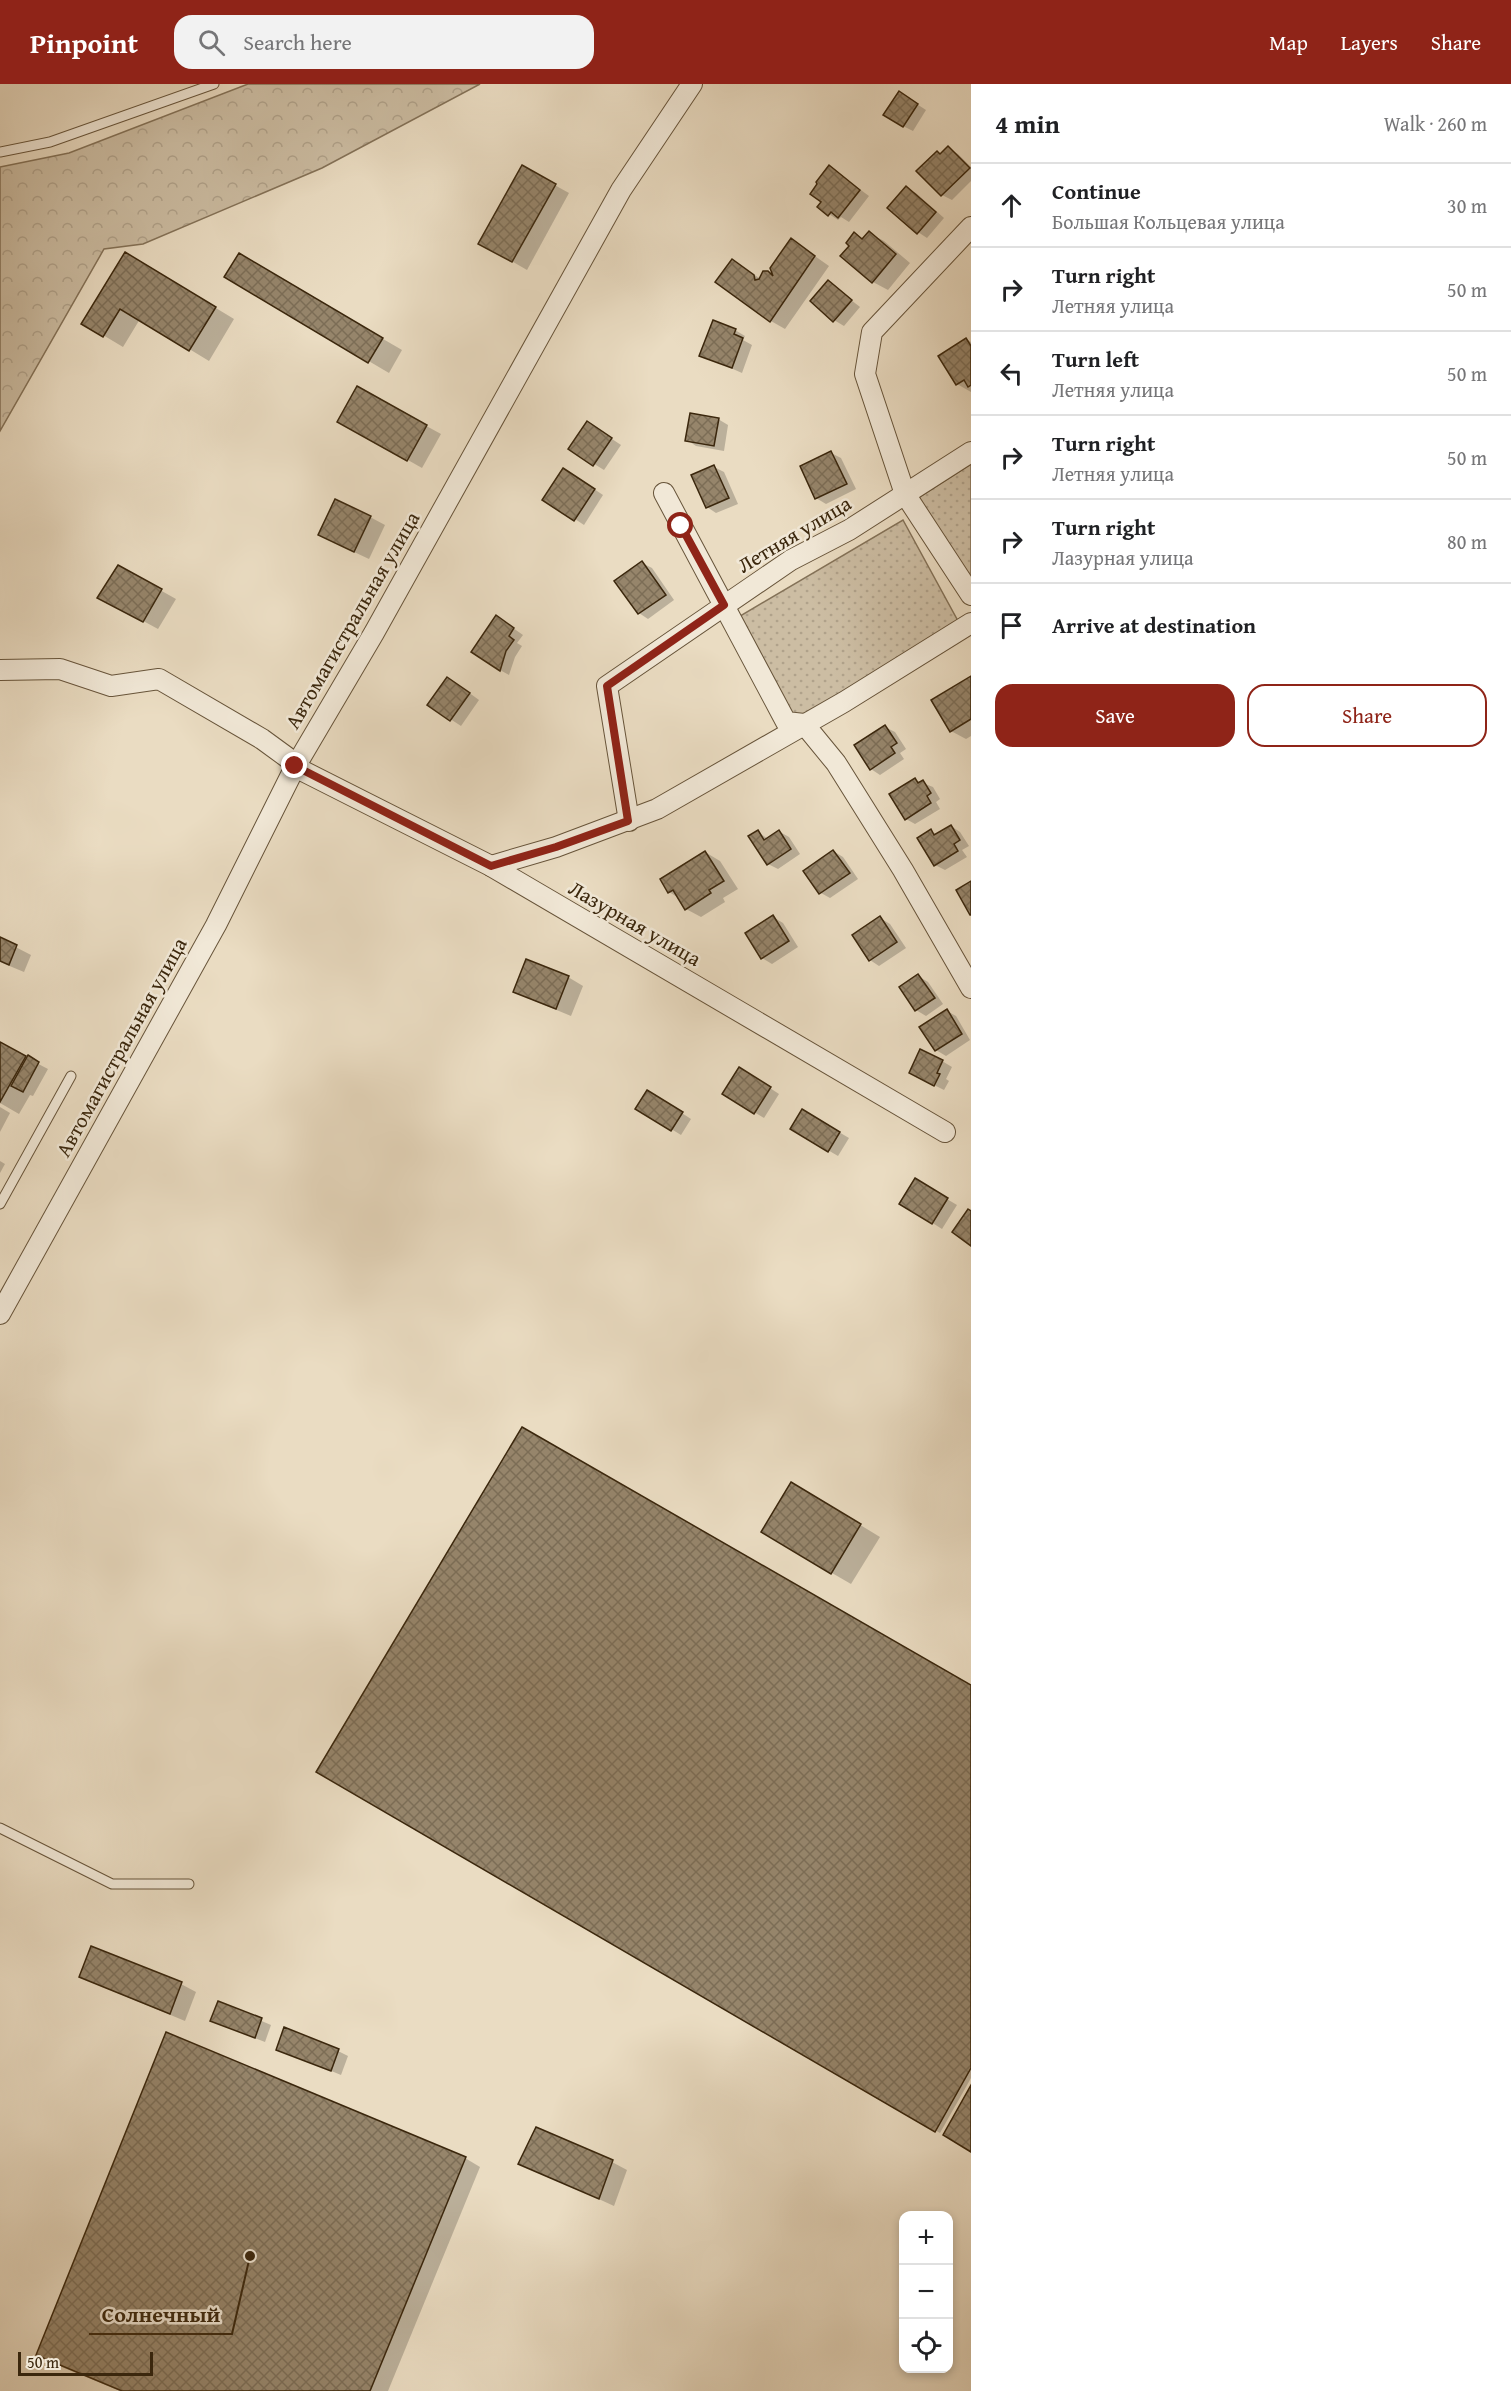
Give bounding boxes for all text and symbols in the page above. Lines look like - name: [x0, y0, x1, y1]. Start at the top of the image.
- search box: [174, 15, 594, 69]
- text: Pinpoint: [30, 22, 138, 63]
- icon: search: [195, 26, 228, 59]
- text: Search here: [243, 26, 352, 58]
- text: Map: [1269, 27, 1308, 58]
- text: Layers: [1341, 27, 1398, 58]
- text: Share: [1431, 27, 1481, 58]
- text: 4 min: [995, 104, 1060, 143]
- text: Walk · 260 m: [1384, 109, 1487, 138]
- text: Continue: [1052, 175, 1141, 207]
- icon: ahead: [995, 189, 1028, 222]
- text: 30 m: [1447, 191, 1487, 220]
- text: Большая Кольцевая улица: [1052, 207, 1285, 236]
- text: Turn right: [1052, 259, 1155, 291]
- icon: right: [995, 273, 1028, 306]
- text: 50 m: [1447, 275, 1487, 304]
- text: Летняя улица: [1052, 291, 1174, 320]
- text: Turn left: [1052, 343, 1139, 375]
- icon: left: [995, 357, 1028, 390]
- text: 50 m: [1447, 359, 1487, 388]
- text: Летняя улица: [1052, 375, 1174, 404]
- text: Turn right: [1052, 427, 1155, 459]
- icon: right: [995, 441, 1028, 474]
- text: 50 m: [1447, 443, 1487, 472]
- text: Летняя улица: [1052, 459, 1174, 488]
- street label: Летняя улица: [731, 488, 857, 580]
- street label: Автомагистральная улица: [277, 505, 427, 735]
- text: Turn right: [1052, 511, 1155, 543]
- route start: [667, 512, 693, 538]
- icon: right: [995, 525, 1028, 558]
- text: 80 m: [1447, 527, 1487, 556]
- text: Лазурная улица: [1052, 543, 1194, 572]
- icon: arrive: [995, 609, 1028, 642]
- text: Arrive at destination: [1052, 609, 1256, 641]
- button: Save: [995, 684, 1235, 747]
- button: Share: [1247, 684, 1487, 747]
- route end: [281, 752, 307, 778]
- street label: Лазурная улица: [563, 872, 707, 974]
- street label: Автомагистральная улица: [48, 932, 194, 1162]
- map controls: [899, 2211, 953, 2373]
- button: +: [899, 2211, 953, 2265]
- button: −: [899, 2265, 953, 2319]
- callout: Солнечный: [89, 2294, 232, 2334]
- text: Солнечный: [102, 2298, 220, 2330]
- button: locate: [899, 2319, 953, 2373]
- scale bar: [18, 2349, 153, 2376]
- text: 50 m: [27, 2350, 59, 2374]

